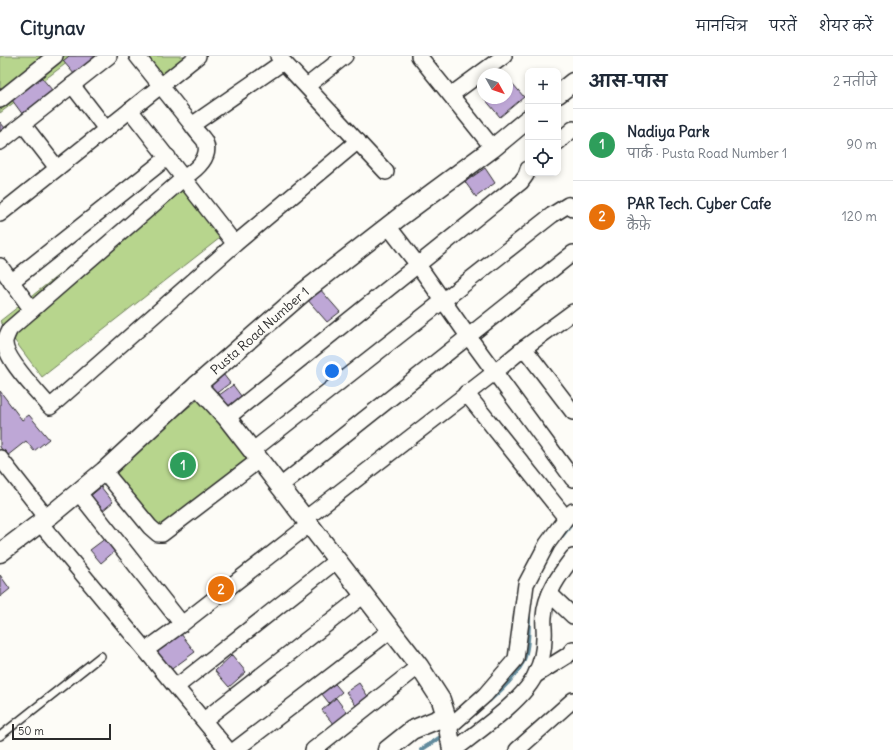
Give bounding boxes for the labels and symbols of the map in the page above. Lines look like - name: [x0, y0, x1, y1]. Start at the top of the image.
- north arrow: [477, 68, 513, 104]
- street label: Pusta Road Number 1: [207, 283, 312, 378]
- your location: [322, 361, 342, 381]
- pin: 1: [170, 450, 196, 480]
- pin: 2: [208, 574, 234, 604]
- scale bar: [12, 722, 111, 741]

